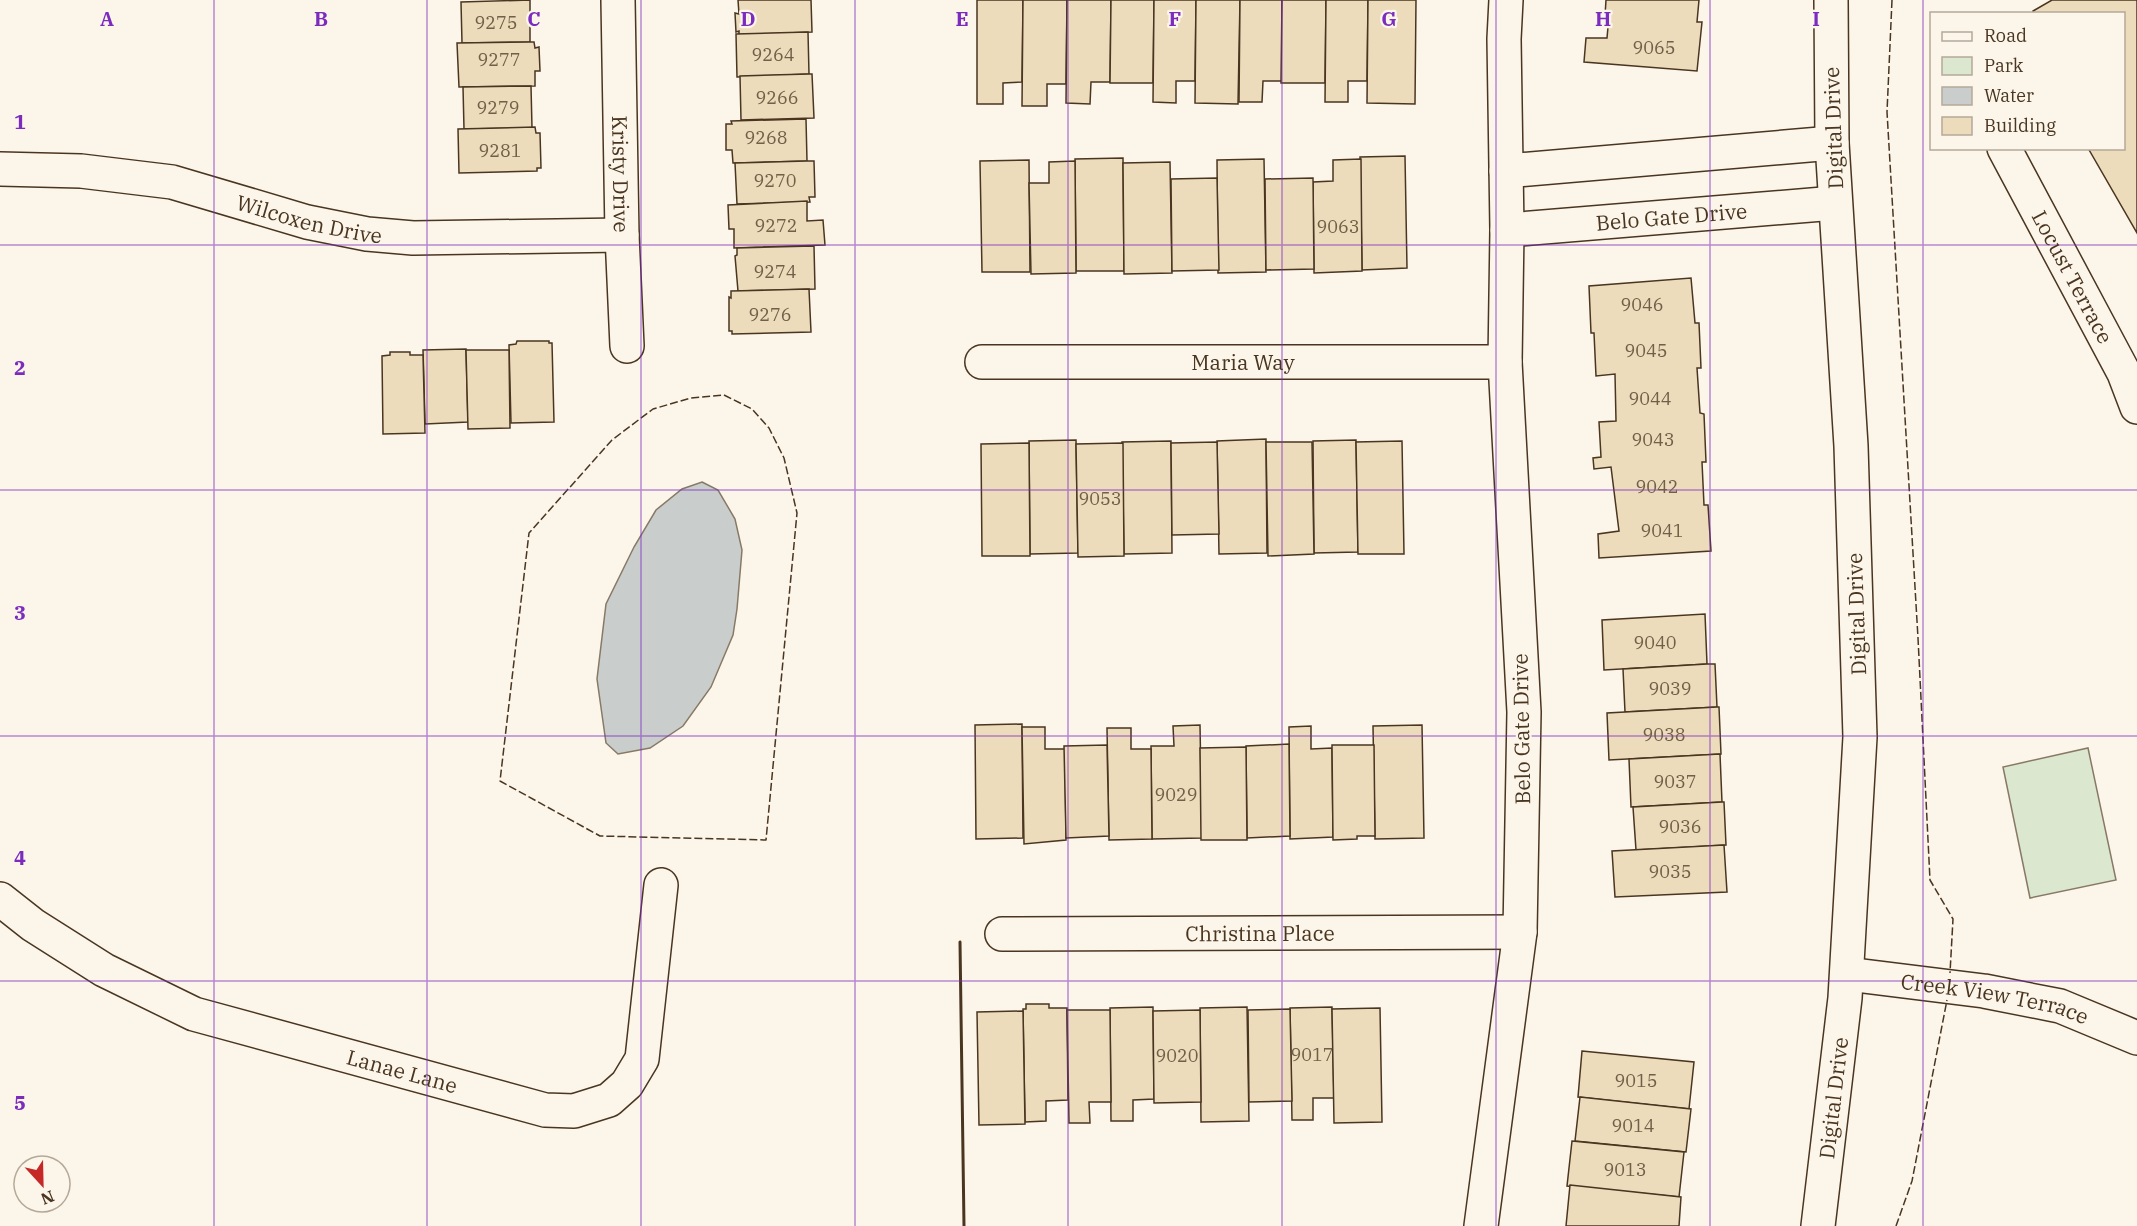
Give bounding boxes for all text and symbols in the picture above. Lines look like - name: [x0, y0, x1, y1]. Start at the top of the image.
- text: A: [100, 5, 114, 32]
- text: B: [314, 5, 328, 32]
- text: C: [527, 5, 541, 32]
- text: D: [740, 5, 756, 32]
- text: E: [955, 5, 969, 32]
- text: F: [1169, 5, 1181, 32]
- text: G: [1381, 5, 1397, 32]
- text: H: [1595, 5, 1611, 32]
- text: I: [1812, 5, 1820, 32]
- house number: 9275: [474, 11, 518, 34]
- legend: [1930, 12, 2125, 150]
- text: Road: [1984, 24, 2027, 47]
- house number: 9065: [1632, 36, 1676, 59]
- house number: 9264: [751, 43, 795, 66]
- house number: 9277: [477, 48, 521, 71]
- text: Park: [1984, 54, 2024, 77]
- street label: Digital Drive: [1817, 66, 1849, 190]
- text: Water: [1984, 84, 2034, 107]
- house number: 9266: [755, 86, 799, 109]
- house number: 9279: [476, 96, 520, 119]
- text: 1: [14, 108, 26, 135]
- text: Building: [1984, 114, 2056, 137]
- street label: Kristy Drive: [606, 115, 636, 233]
- house number: 9268: [744, 126, 788, 149]
- house number: 9281: [478, 139, 522, 162]
- house number: 9270: [753, 169, 797, 192]
- street label: Wilcoxen Drive: [233, 188, 383, 249]
- street label: Belo Gate Drive: [1595, 196, 1748, 237]
- street label: Locust Terrace: [2026, 205, 2120, 348]
- house number: 9272: [754, 214, 798, 237]
- house number: 9063: [1316, 215, 1360, 238]
- house number: 9274: [753, 260, 797, 283]
- house number: 9046: [1620, 293, 1664, 316]
- house number: 9276: [748, 303, 792, 326]
- house number: 9045: [1624, 339, 1668, 362]
- street label: Maria Way: [1191, 348, 1296, 376]
- text: 2: [14, 354, 26, 381]
- house number: 9044: [1628, 387, 1672, 410]
- house number: 9043: [1631, 428, 1675, 451]
- house number: 9042: [1635, 475, 1679, 498]
- house number: 9053: [1078, 487, 1122, 510]
- house number: 9041: [1640, 519, 1684, 542]
- street label: Digital Drive: [1840, 552, 1872, 676]
- text: 3: [14, 599, 26, 626]
- house number: 9040: [1633, 631, 1677, 654]
- street label: Belo Gate Drive: [1506, 653, 1536, 805]
- house number: 9039: [1648, 677, 1692, 700]
- house number: 9038: [1642, 723, 1686, 746]
- house number: 9037: [1653, 770, 1697, 793]
- house number: 9029: [1154, 783, 1198, 806]
- house number: 9036: [1658, 815, 1702, 838]
- text: 4: [14, 844, 26, 871]
- house number: 9035: [1648, 860, 1692, 883]
- street label: Christina Place: [1185, 919, 1335, 947]
- street label: Creek View Terrace: [1899, 967, 2093, 1030]
- street label: Digital Drive: [1812, 1035, 1854, 1160]
- street label: Lanae Lane: [344, 1042, 461, 1099]
- house number: 9017: [1290, 1043, 1334, 1066]
- house number: 9020: [1155, 1044, 1199, 1067]
- house number: 9015: [1614, 1069, 1658, 1092]
- text: 5: [14, 1089, 26, 1116]
- house number: 9014: [1611, 1114, 1655, 1137]
- north arrow: [12, 1154, 72, 1214]
- house number: 9013: [1603, 1158, 1647, 1181]
- text: N: [38, 1186, 57, 1210]

